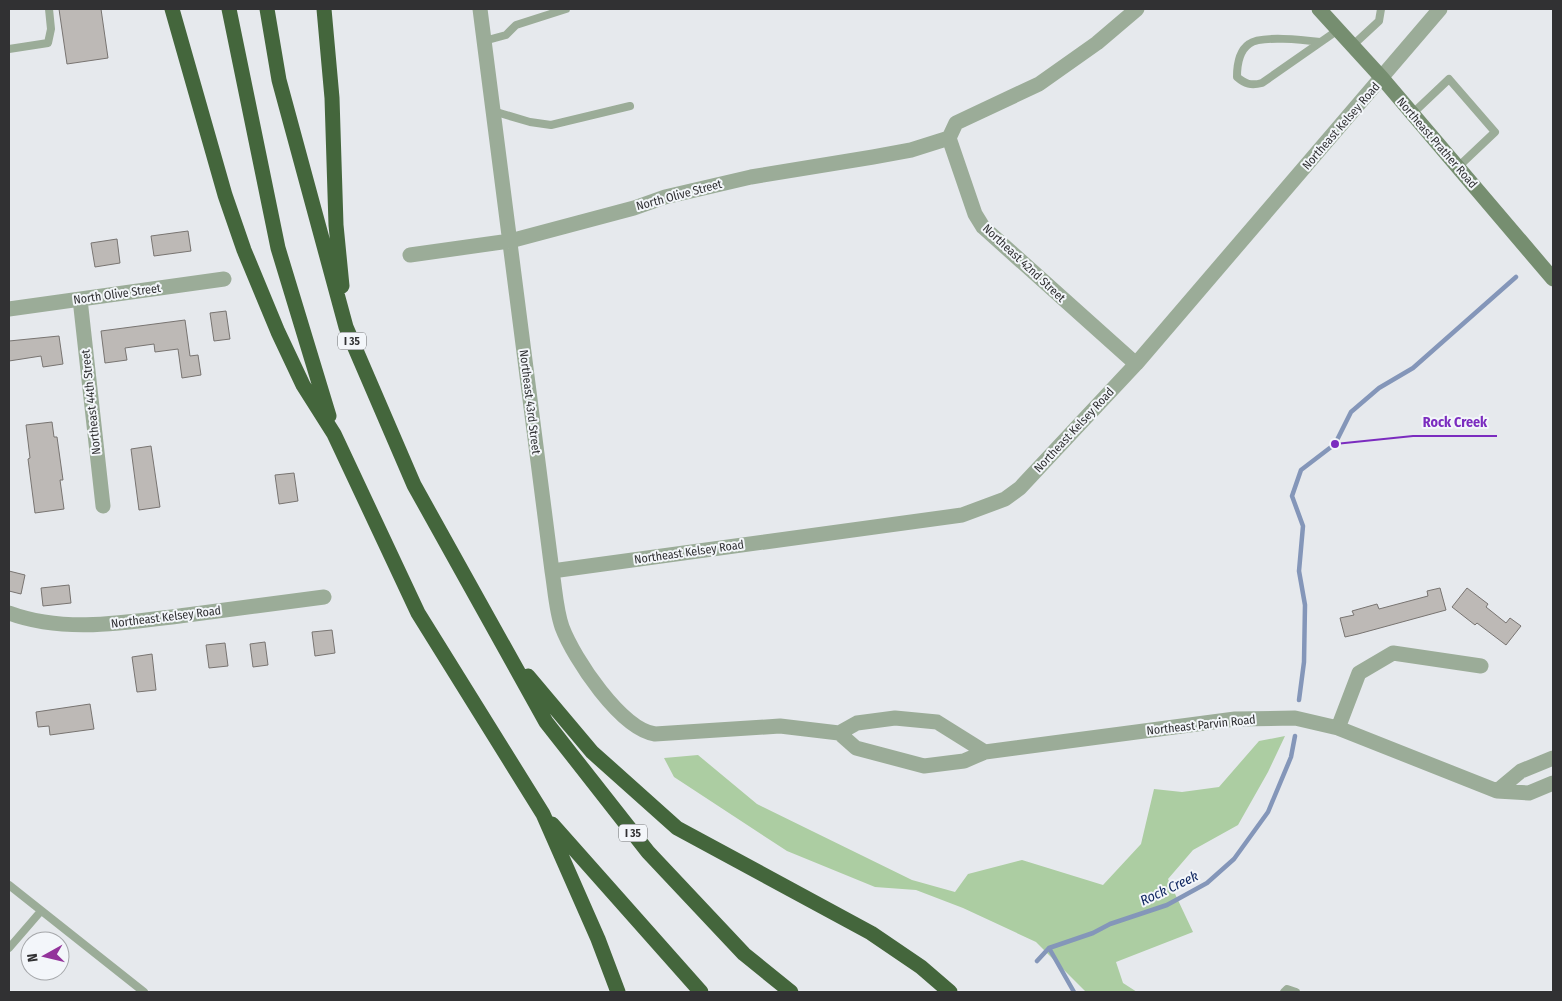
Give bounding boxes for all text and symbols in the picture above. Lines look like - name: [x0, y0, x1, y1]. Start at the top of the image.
- street label: Northeast Kelsey Road: [1299, 80, 1383, 172]
- street label: Northeast Prather Road: [1394, 95, 1480, 191]
- street label: North Olive Street: [635, 177, 723, 213]
- street label: Northeast 42nd Street: [980, 221, 1068, 305]
- street label: North Olive Street: [72, 281, 162, 307]
- road number: I 35: [338, 332, 366, 350]
- street label: Northeast 44th Street: [79, 349, 103, 455]
- street label: Northeast 43rd Street: [517, 349, 543, 455]
- street label: Northeast Kelsey Road: [1031, 385, 1117, 475]
- callout: Rock Creek: [1413, 407, 1497, 436]
- text: Rock Creek: [1423, 414, 1488, 431]
- street label: Northeast Kelsey Road: [633, 537, 745, 567]
- street label: Northeast Kelsey Road: [110, 603, 222, 631]
- street label: Northeast Parvin Road: [1146, 712, 1256, 738]
- road number: I 35: [619, 824, 647, 841]
- water label: Rock Creek: [1137, 868, 1201, 909]
- north arrow: [20, 931, 70, 981]
- text: N: [24, 952, 42, 963]

